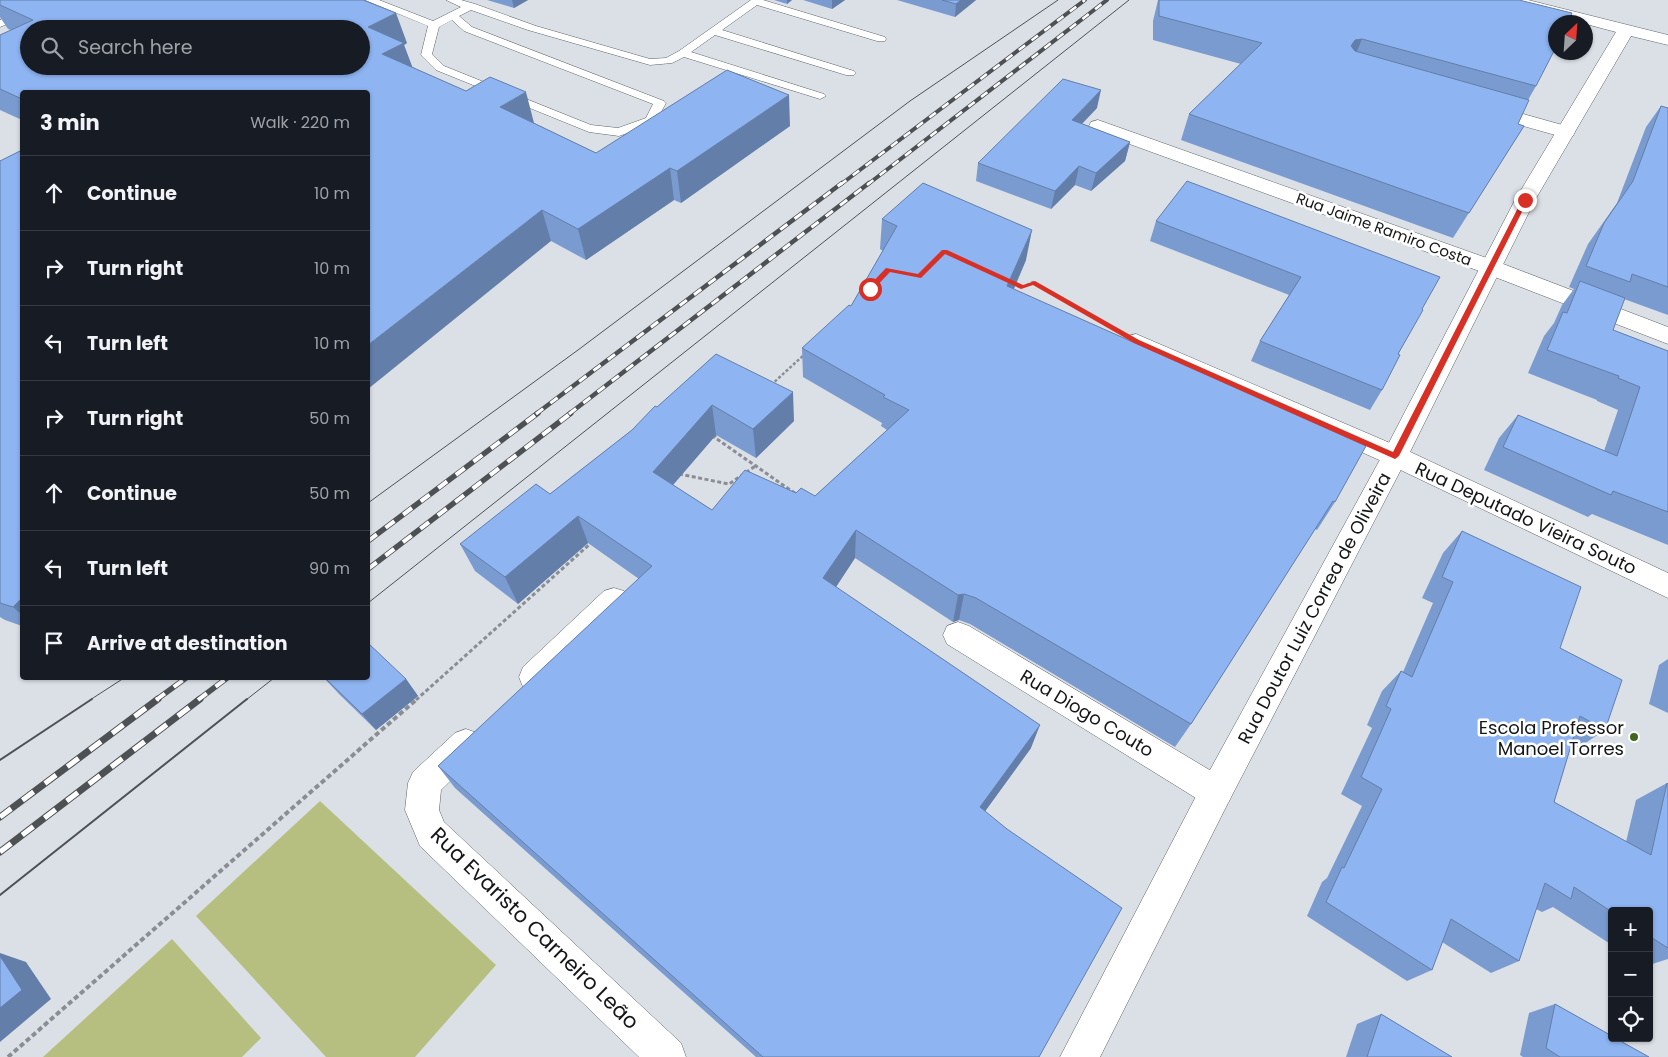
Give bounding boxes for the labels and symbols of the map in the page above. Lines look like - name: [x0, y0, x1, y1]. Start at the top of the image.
- north arrow: [1548, 15, 1593, 60]
- street label: Rua Jaime Ramiro Costa: [1293, 187, 1475, 271]
- route end: [1514, 189, 1537, 212]
- route start: [859, 278, 882, 301]
- street label: Rua Deputado Vieira Souto: [1411, 456, 1641, 580]
- street label: Rua Doutor Luiz Correa de Oliveira: [1232, 468, 1396, 748]
- street label: Rua Diogo Couto: [1016, 663, 1158, 763]
- place label: Escola Professor Manoel Torres: [1479, 715, 1624, 761]
- marker: Escola Professor Manoel Torres: [1628, 731, 1640, 743]
- street label: Rua Evaristo Carneiro Leão: [424, 820, 646, 1036]

